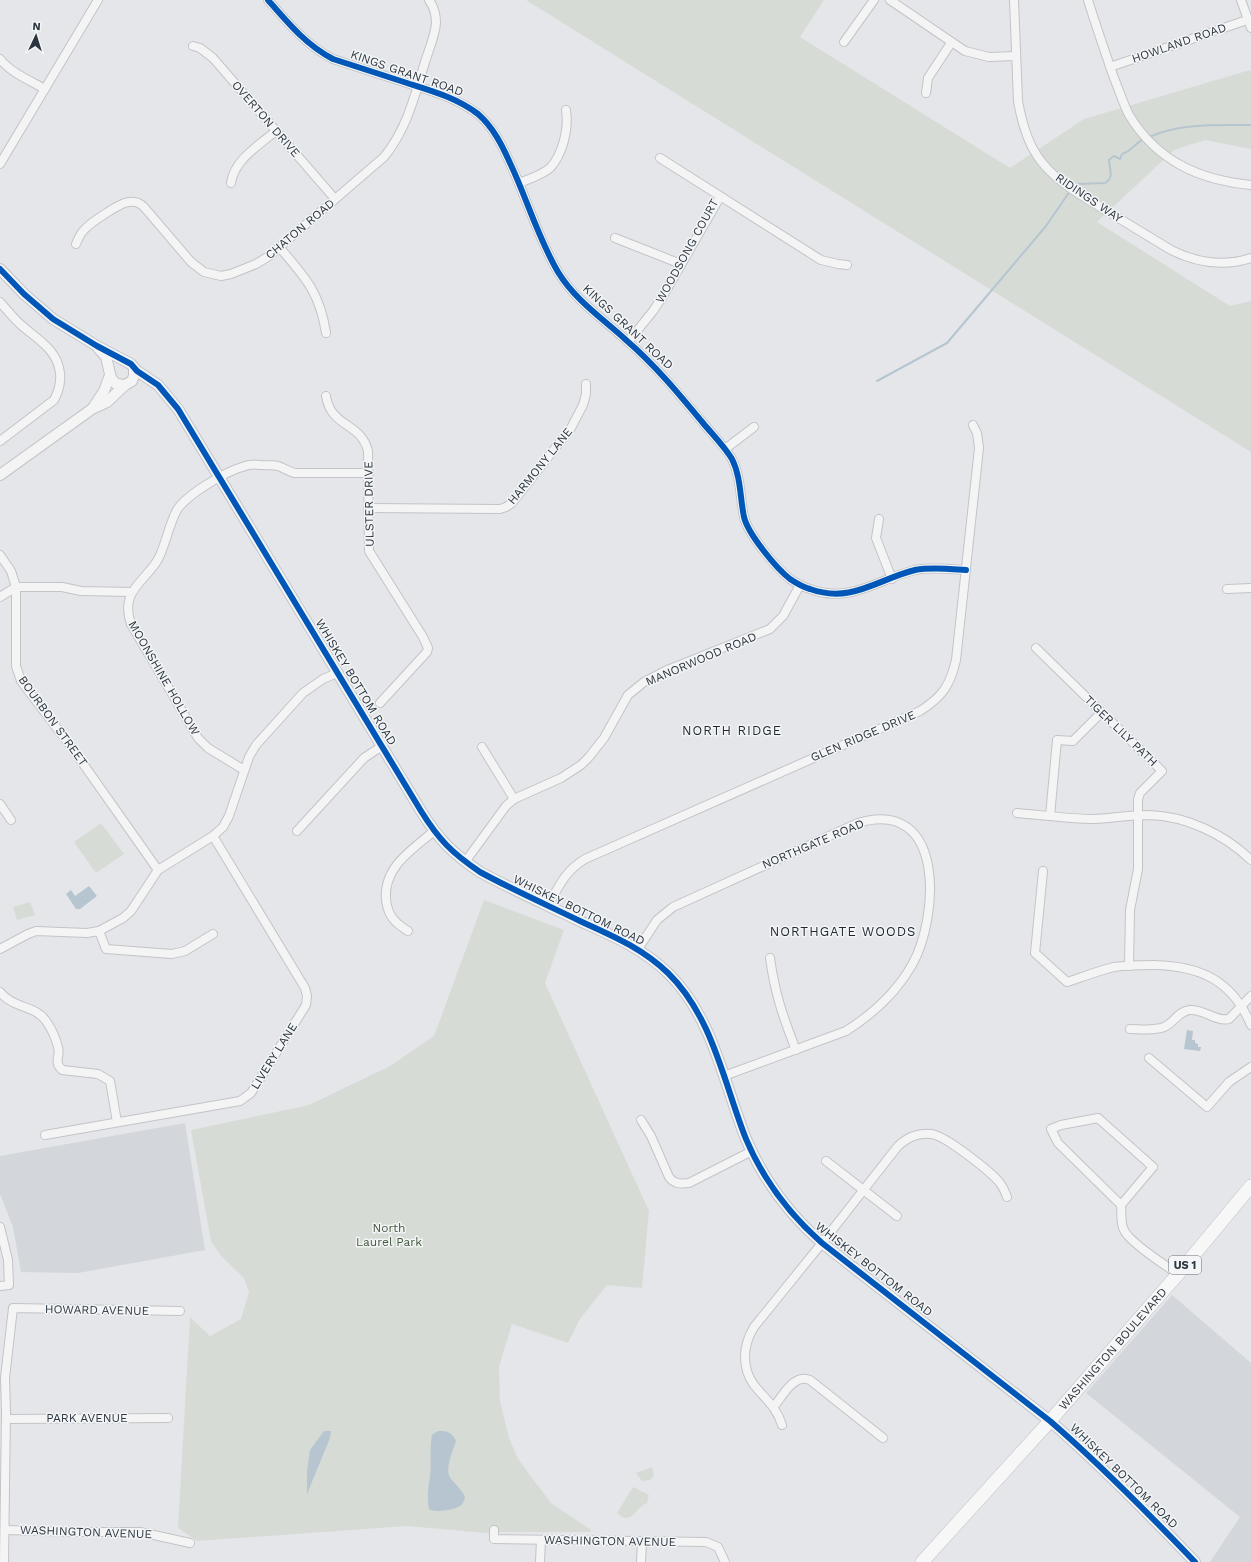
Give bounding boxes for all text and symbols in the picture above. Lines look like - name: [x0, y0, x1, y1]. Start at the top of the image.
- north arrow: [16, 16, 56, 56]
- text: N: [32, 20, 41, 33]
- street label: HOWLAND ROAD: [1130, 20, 1228, 66]
- street label: KINGS GRANT ROAD: [349, 47, 465, 99]
- street label: OVERTON DRIVE: [229, 78, 303, 160]
- street label: RIDINGS WAY: [1053, 170, 1125, 226]
- street label: CHATON ROAD: [263, 196, 337, 262]
- street label: WOODSONG COURT: [653, 196, 721, 306]
- street label: KINGS GRANT ROAD: [580, 282, 676, 372]
- street label: HARMONY LANE: [505, 425, 575, 507]
- street label: ULSTER DRIVE: [361, 461, 377, 547]
- street label: WHISKEY BOTTOM ROAD: [313, 616, 399, 748]
- street label: MOONSHINE HOLLOW: [125, 618, 203, 738]
- street label: MANORWOOD ROAD: [643, 629, 759, 689]
- street label: BOURBON STREET: [16, 673, 90, 769]
- street label: TIGER LILY PATH: [1082, 693, 1160, 769]
- street label: GLEN RIDGE DRIVE: [808, 707, 918, 764]
- district label: NORTH RIDGE: [682, 723, 782, 738]
- street label: NORTHGATE ROAD: [760, 816, 866, 872]
- street label: WHISKEY BOTTOM ROAD: [511, 872, 647, 948]
- district label: NORTHGATE WOODS: [770, 924, 916, 939]
- street label: LIVERY LANE: [248, 1020, 300, 1092]
- street label: WHISKEY BOTTOM ROAD: [813, 1219, 935, 1319]
- park label: North Laurel Park: [356, 1221, 422, 1249]
- road number: US 1: [1169, 1256, 1201, 1274]
- street label: WASHINGTON BOULEVARD: [1056, 1285, 1170, 1413]
- street label: HOWARD AVENUE: [45, 1302, 150, 1318]
- street label: PARK AVENUE: [46, 1411, 128, 1425]
- street label: WHISKEY BOTTOM ROAD: [1067, 1421, 1181, 1531]
- street label: WASHINGTON AVENUE: [20, 1523, 153, 1541]
- street label: WASHINGTON AVENUE: [544, 1533, 677, 1549]

